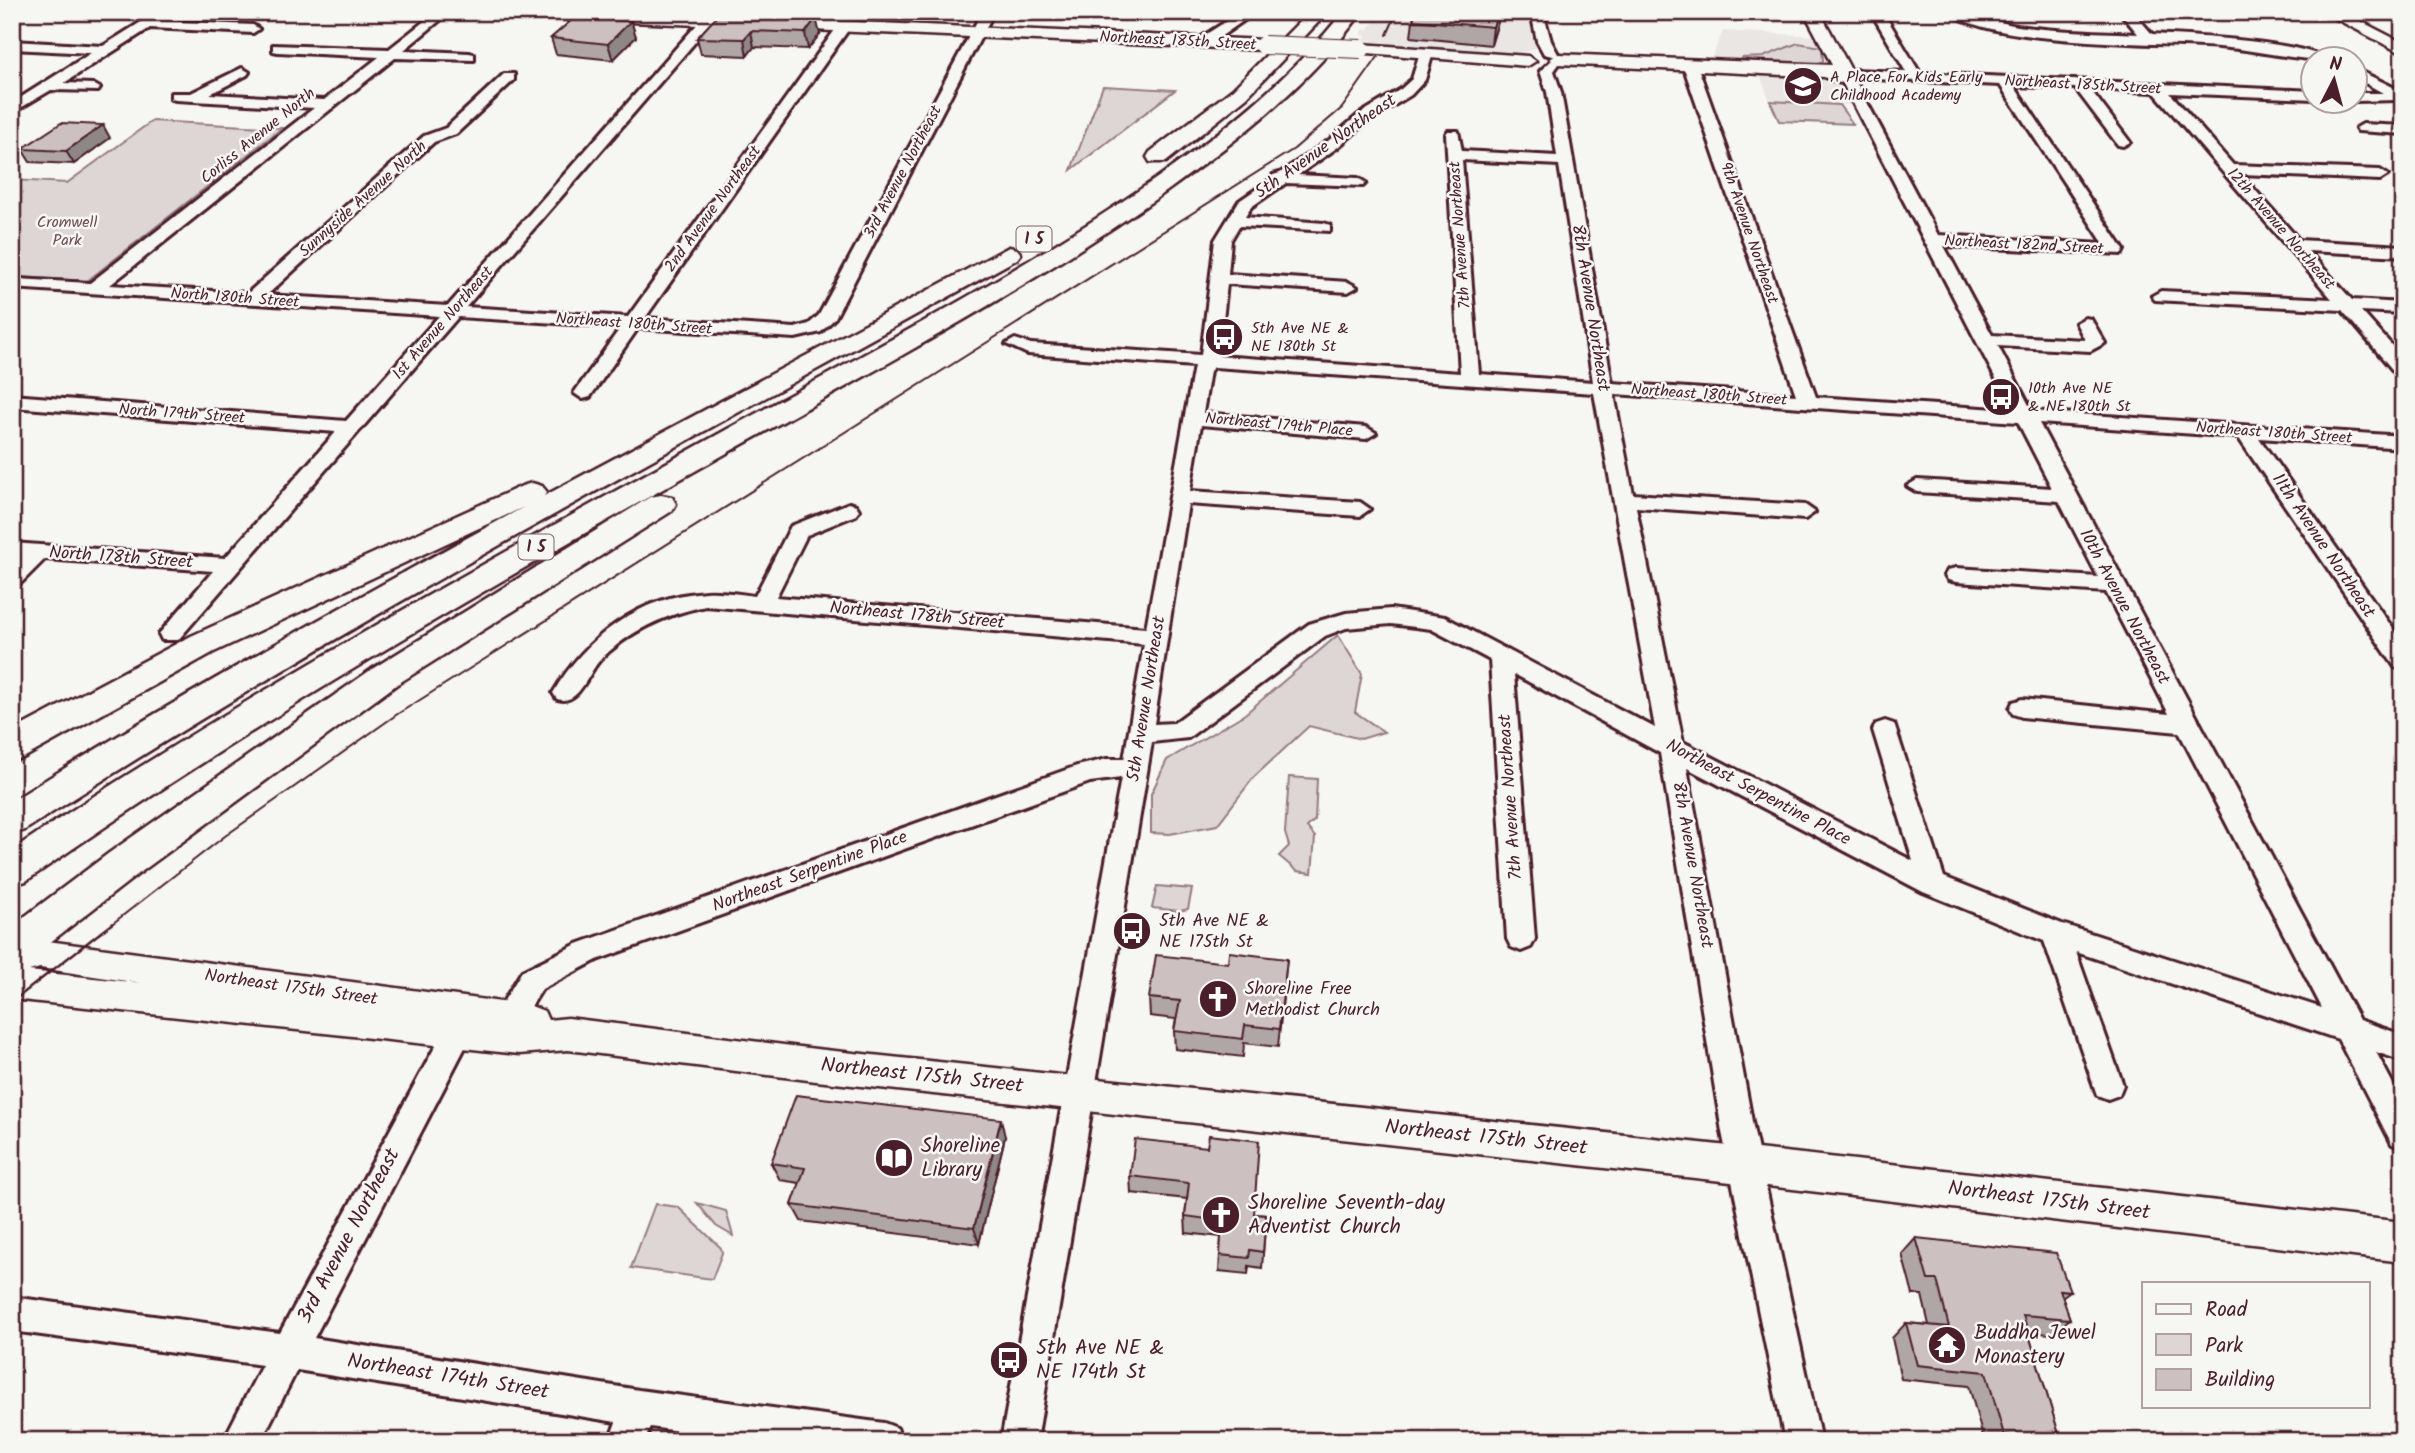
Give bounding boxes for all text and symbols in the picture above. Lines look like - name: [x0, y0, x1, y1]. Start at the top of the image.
- street label: Northeast 185th Street: [1099, 24, 1258, 58]
- north arrow: [2300, 46, 2370, 116]
- text: N: [2328, 50, 2343, 81]
- school or university icon: A Place For Kids Early Childhood Academy: [1782, 65, 1824, 107]
- place label: A Place For Kids Early Childhood Academy: [1830, 65, 1983, 108]
- street label: Northeast 185th Street: [2004, 68, 2163, 102]
- street label: Corliss Avenue North: [195, 82, 321, 190]
- street label: 5th Avenue Northeast: [1249, 86, 1404, 207]
- street label: 3rd Avenue Northeast: [857, 100, 949, 243]
- street label: Sunnyside Avenue North: [293, 135, 433, 263]
- street label: 2nd Avenue Northeast: [658, 140, 768, 278]
- street label: 9th Avenue Northeast: [1713, 159, 1785, 308]
- street label: 7th Avenue Northeast: [1442, 160, 1478, 310]
- street label: 12th Avenue Northeast: [2221, 162, 2342, 296]
- park label: Cromwell Park: [37, 210, 97, 253]
- street label: 8th Avenue Northeast: [1562, 222, 1618, 395]
- road number: I 5: [1016, 227, 1052, 252]
- street label: Northeast 182nd Street: [1944, 228, 2105, 262]
- street label: 1st Avenue Northeast: [386, 260, 500, 385]
- street label: North 180th Street: [170, 281, 301, 315]
- street label: Northeast 180th Street: [555, 306, 714, 342]
- bus stop icon: 5th Ave NE & NE 180th St: [1203, 316, 1245, 358]
- place label: 5th Ave NE & NE 180th St: [1251, 316, 1349, 359]
- bus stop icon: 10th Ave NE & NE 180th St: [1980, 376, 2022, 418]
- place label: 10th Ave NE & NE 180th St: [2028, 376, 2132, 419]
- street label: Northeast 180th Street: [1630, 377, 1789, 413]
- street label: North 179th Street: [118, 397, 247, 431]
- street label: Northeast 179th Place: [1204, 406, 1354, 444]
- street label: Northeast 180th Street: [2195, 415, 2354, 451]
- street label: 11th Avenue Northeast: [2264, 468, 2383, 625]
- street label: 10th Avenue Northeast: [2071, 524, 2178, 691]
- road number: I 5: [518, 534, 554, 560]
- street label: North 178th Street: [48, 538, 195, 578]
- street label: Northeast 178th Street: [828, 594, 1007, 638]
- street label: 5th Avenue Northeast: [1120, 613, 1175, 784]
- street label: 7th Avenue Northeast: [1491, 712, 1531, 881]
- street label: Northeast Serpentine Place: [1660, 732, 1856, 854]
- street label: 8th Avenue Northeast: [1663, 779, 1721, 952]
- street label: Northeast Serpentine Place: [708, 823, 912, 921]
- place label: 5th Ave NE & NE 175th St: [1159, 907, 1269, 957]
- bus stop icon: 5th Ave NE & NE 175th St: [1111, 910, 1153, 952]
- street label: Northeast 175th Street: [203, 962, 380, 1015]
- place label: Shoreline Free Methodist Church: [1245, 975, 1380, 1025]
- church icon: Shoreline Free Methodist Church: [1197, 978, 1239, 1020]
- street label: Northeast 175th Street: [819, 1049, 1026, 1103]
- street label: Northeast 175th Street: [1383, 1111, 1590, 1165]
- place label: Shoreline Library: [921, 1130, 1001, 1187]
- library icon: Shoreline Library: [873, 1137, 915, 1179]
- street label: 3rd Avenue Northeast: [289, 1142, 410, 1330]
- street label: Northeast 175th Street: [1946, 1172, 2153, 1230]
- place label: Shoreline Seventh-day Adventist Church: [1248, 1187, 1445, 1244]
- church icon: Shoreline Seventh-day Adventist Church: [1200, 1194, 1242, 1236]
- legend: [2142, 1282, 2370, 1408]
- text: Road: [2205, 1294, 2248, 1327]
- place label: Buddha Jewel Monastery: [1974, 1317, 2096, 1374]
- temple icon: Buddha Jewel Monastery: [1926, 1324, 1968, 1366]
- text: Park: [2205, 1330, 2243, 1363]
- place label: 5th Ave NE & NE 174th St: [1036, 1332, 1164, 1389]
- bus stop icon: 5th Ave NE & NE 174th St: [988, 1339, 1030, 1381]
- street label: Northeast 174th Street: [345, 1345, 552, 1409]
- text: Building: [2205, 1364, 2275, 1397]

